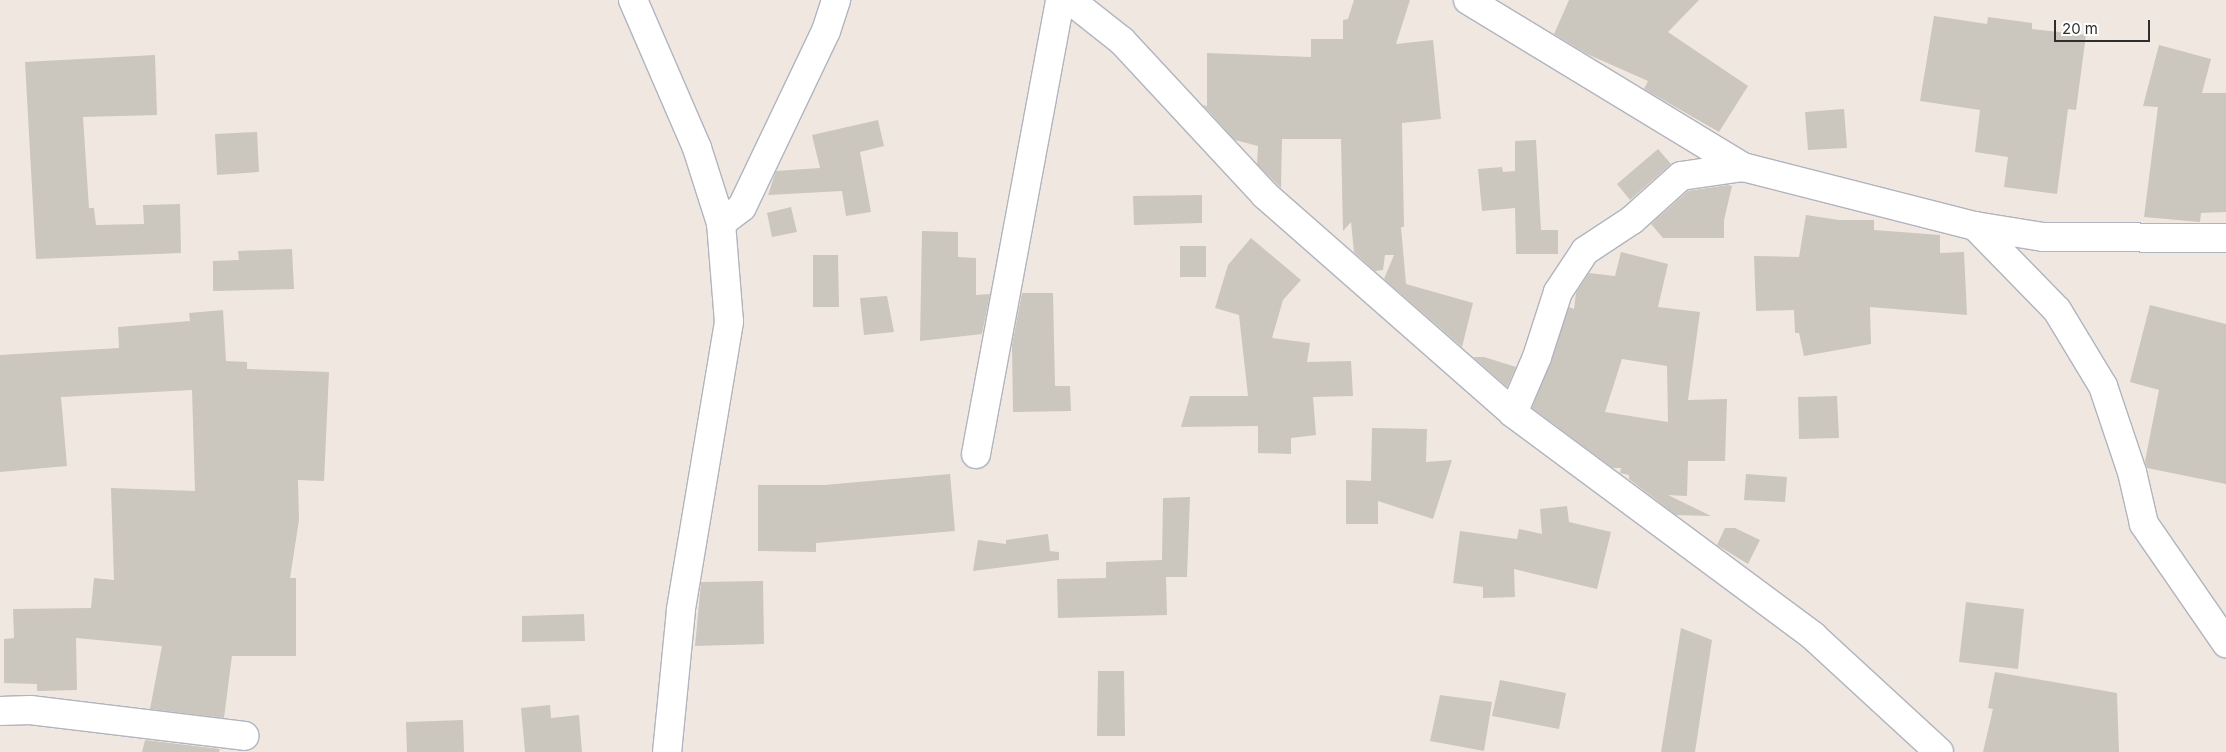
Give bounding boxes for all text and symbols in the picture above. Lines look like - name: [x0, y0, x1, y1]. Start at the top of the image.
- scale bar: [2056, 10, 2152, 42]
- text: 20 m: [2062, 19, 2098, 38]

